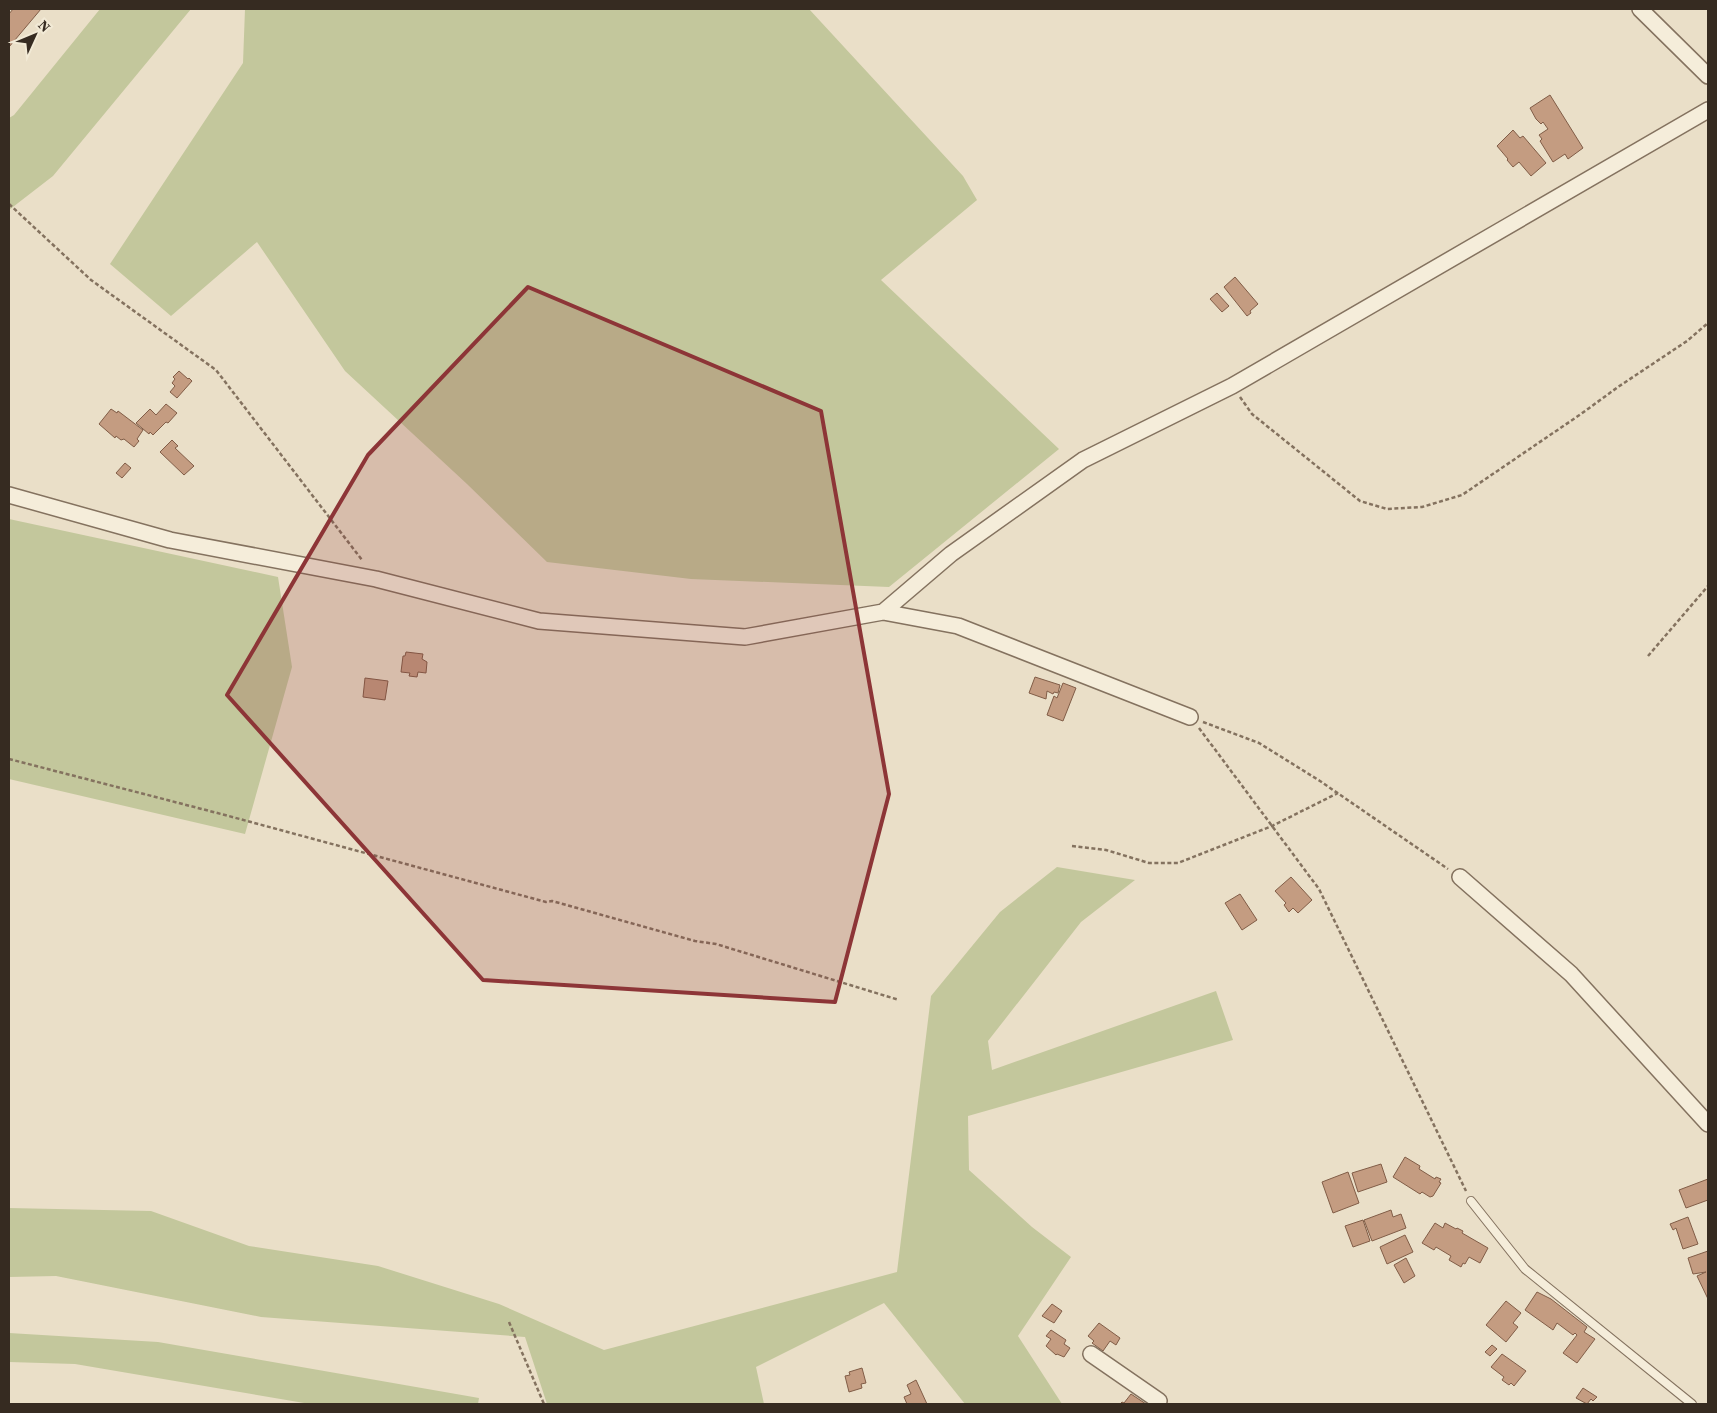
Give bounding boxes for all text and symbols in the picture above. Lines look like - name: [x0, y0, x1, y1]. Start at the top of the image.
- north arrow: [10, 10, 60, 60]
- text: N: [34, 15, 55, 37]

